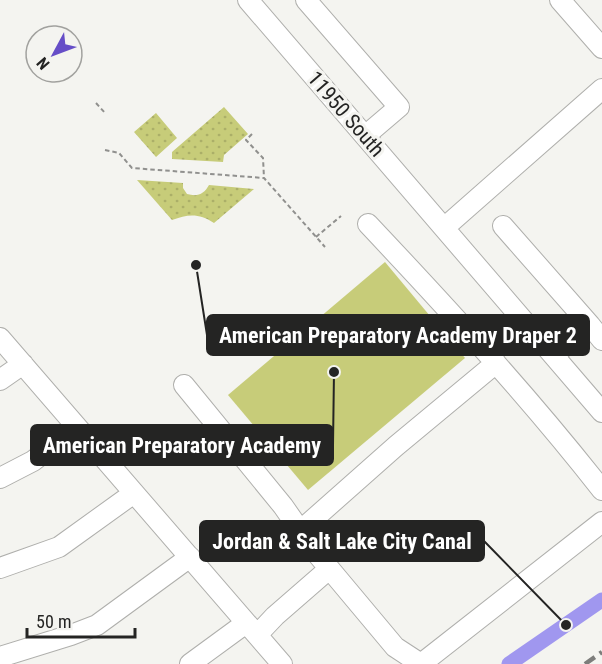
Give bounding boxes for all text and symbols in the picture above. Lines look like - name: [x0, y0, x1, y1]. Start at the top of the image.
- north arrow: [24, 24, 84, 84]
- text: N: [33, 54, 53, 73]
- street label: 11950 South: [303, 67, 389, 161]
- callout: American Preparatory Academy Draper 2: [207, 315, 589, 355]
- text: American Preparatory Academy Draper 2: [219, 323, 577, 348]
- callout: American Preparatory Academy: [31, 425, 333, 465]
- text: American Preparatory Academy: [43, 433, 321, 458]
- callout: Jordan & Salt Lake City Canal: [200, 521, 484, 561]
- text: Jordan & Salt Lake City Canal: [212, 529, 472, 554]
- scale bar: [27, 601, 135, 639]
- text: 50 m: [36, 611, 71, 632]

